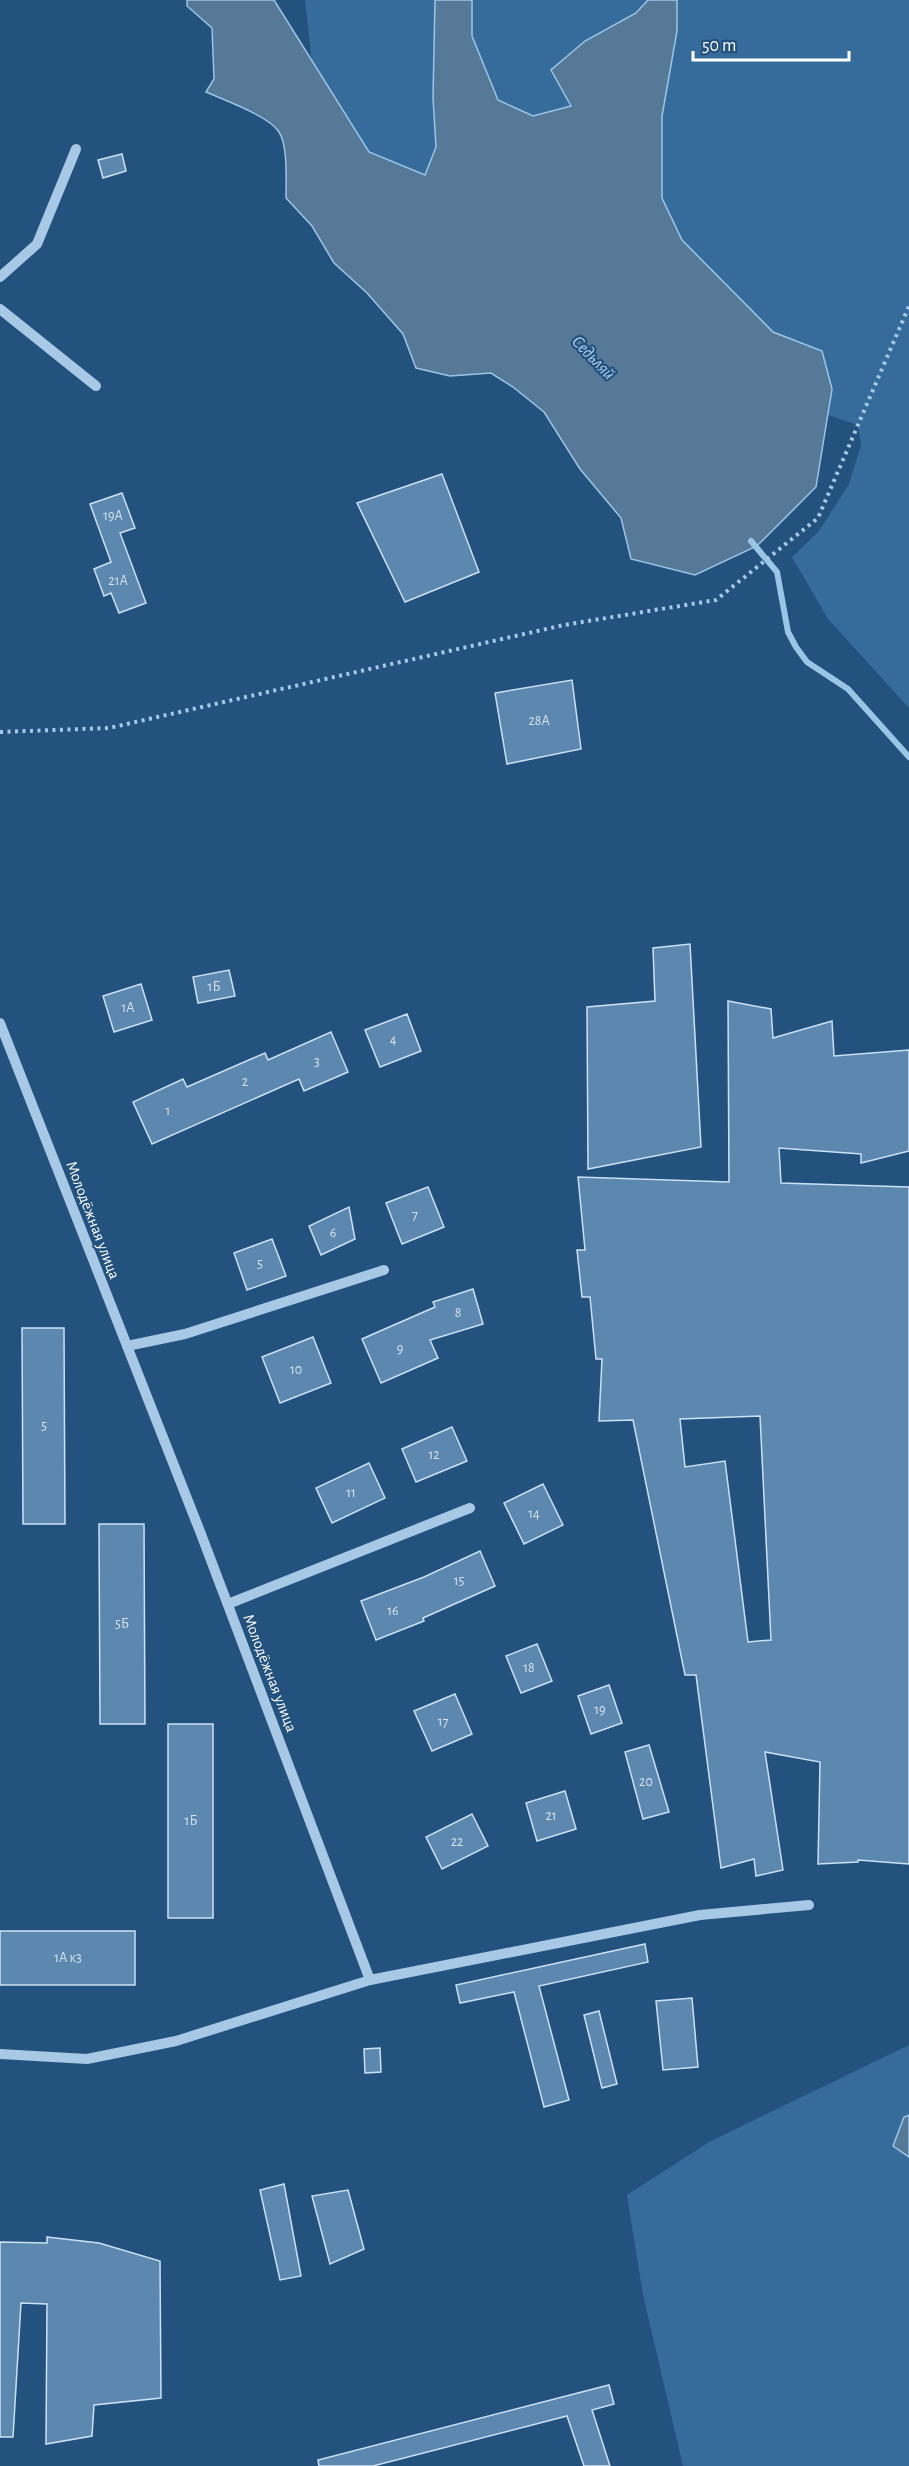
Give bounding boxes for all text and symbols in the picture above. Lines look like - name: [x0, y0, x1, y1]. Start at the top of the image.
- scale bar: [693, 24, 849, 62]
- text: 50 m: [702, 37, 736, 55]
- water label: Седьляй: [568, 333, 618, 383]
- house number: 19А: [103, 509, 123, 523]
- house number: 21А: [108, 574, 128, 588]
- house number: 28А: [528, 714, 550, 728]
- house number: 1Б: [208, 980, 220, 994]
- house number: 1А: [121, 1001, 135, 1015]
- house number: 4: [390, 1033, 397, 1047]
- house number: 3: [314, 1055, 320, 1069]
- house number: 2: [242, 1075, 248, 1089]
- house number: 1: [166, 1104, 170, 1118]
- street label: Молодёжная улица: [62, 1159, 123, 1282]
- house number: 7: [412, 1208, 418, 1222]
- house number: 6: [330, 1226, 336, 1240]
- house number: 5: [257, 1257, 263, 1271]
- house number: 8: [455, 1306, 461, 1320]
- house number: 9: [397, 1342, 403, 1356]
- house number: 10: [290, 1363, 302, 1377]
- house number: 5: [41, 1419, 47, 1433]
- house number: 12: [428, 1448, 440, 1462]
- house number: 11: [346, 1486, 356, 1500]
- house number: 14: [528, 1507, 540, 1521]
- house number: 15: [454, 1574, 464, 1588]
- house number: 16: [387, 1604, 399, 1618]
- street label: Молодёжная улица: [239, 1612, 300, 1735]
- house number: 5Б: [115, 1617, 129, 1631]
- house number: 18: [523, 1661, 535, 1675]
- house number: 19: [594, 1703, 606, 1717]
- house number: 17: [438, 1715, 448, 1729]
- house number: 20: [639, 1775, 653, 1789]
- house number: 21: [545, 1809, 557, 1823]
- house number: 1Б: [185, 1814, 197, 1828]
- house number: 22: [451, 1835, 463, 1849]
- house number: 1А к3: [54, 1951, 82, 1965]

